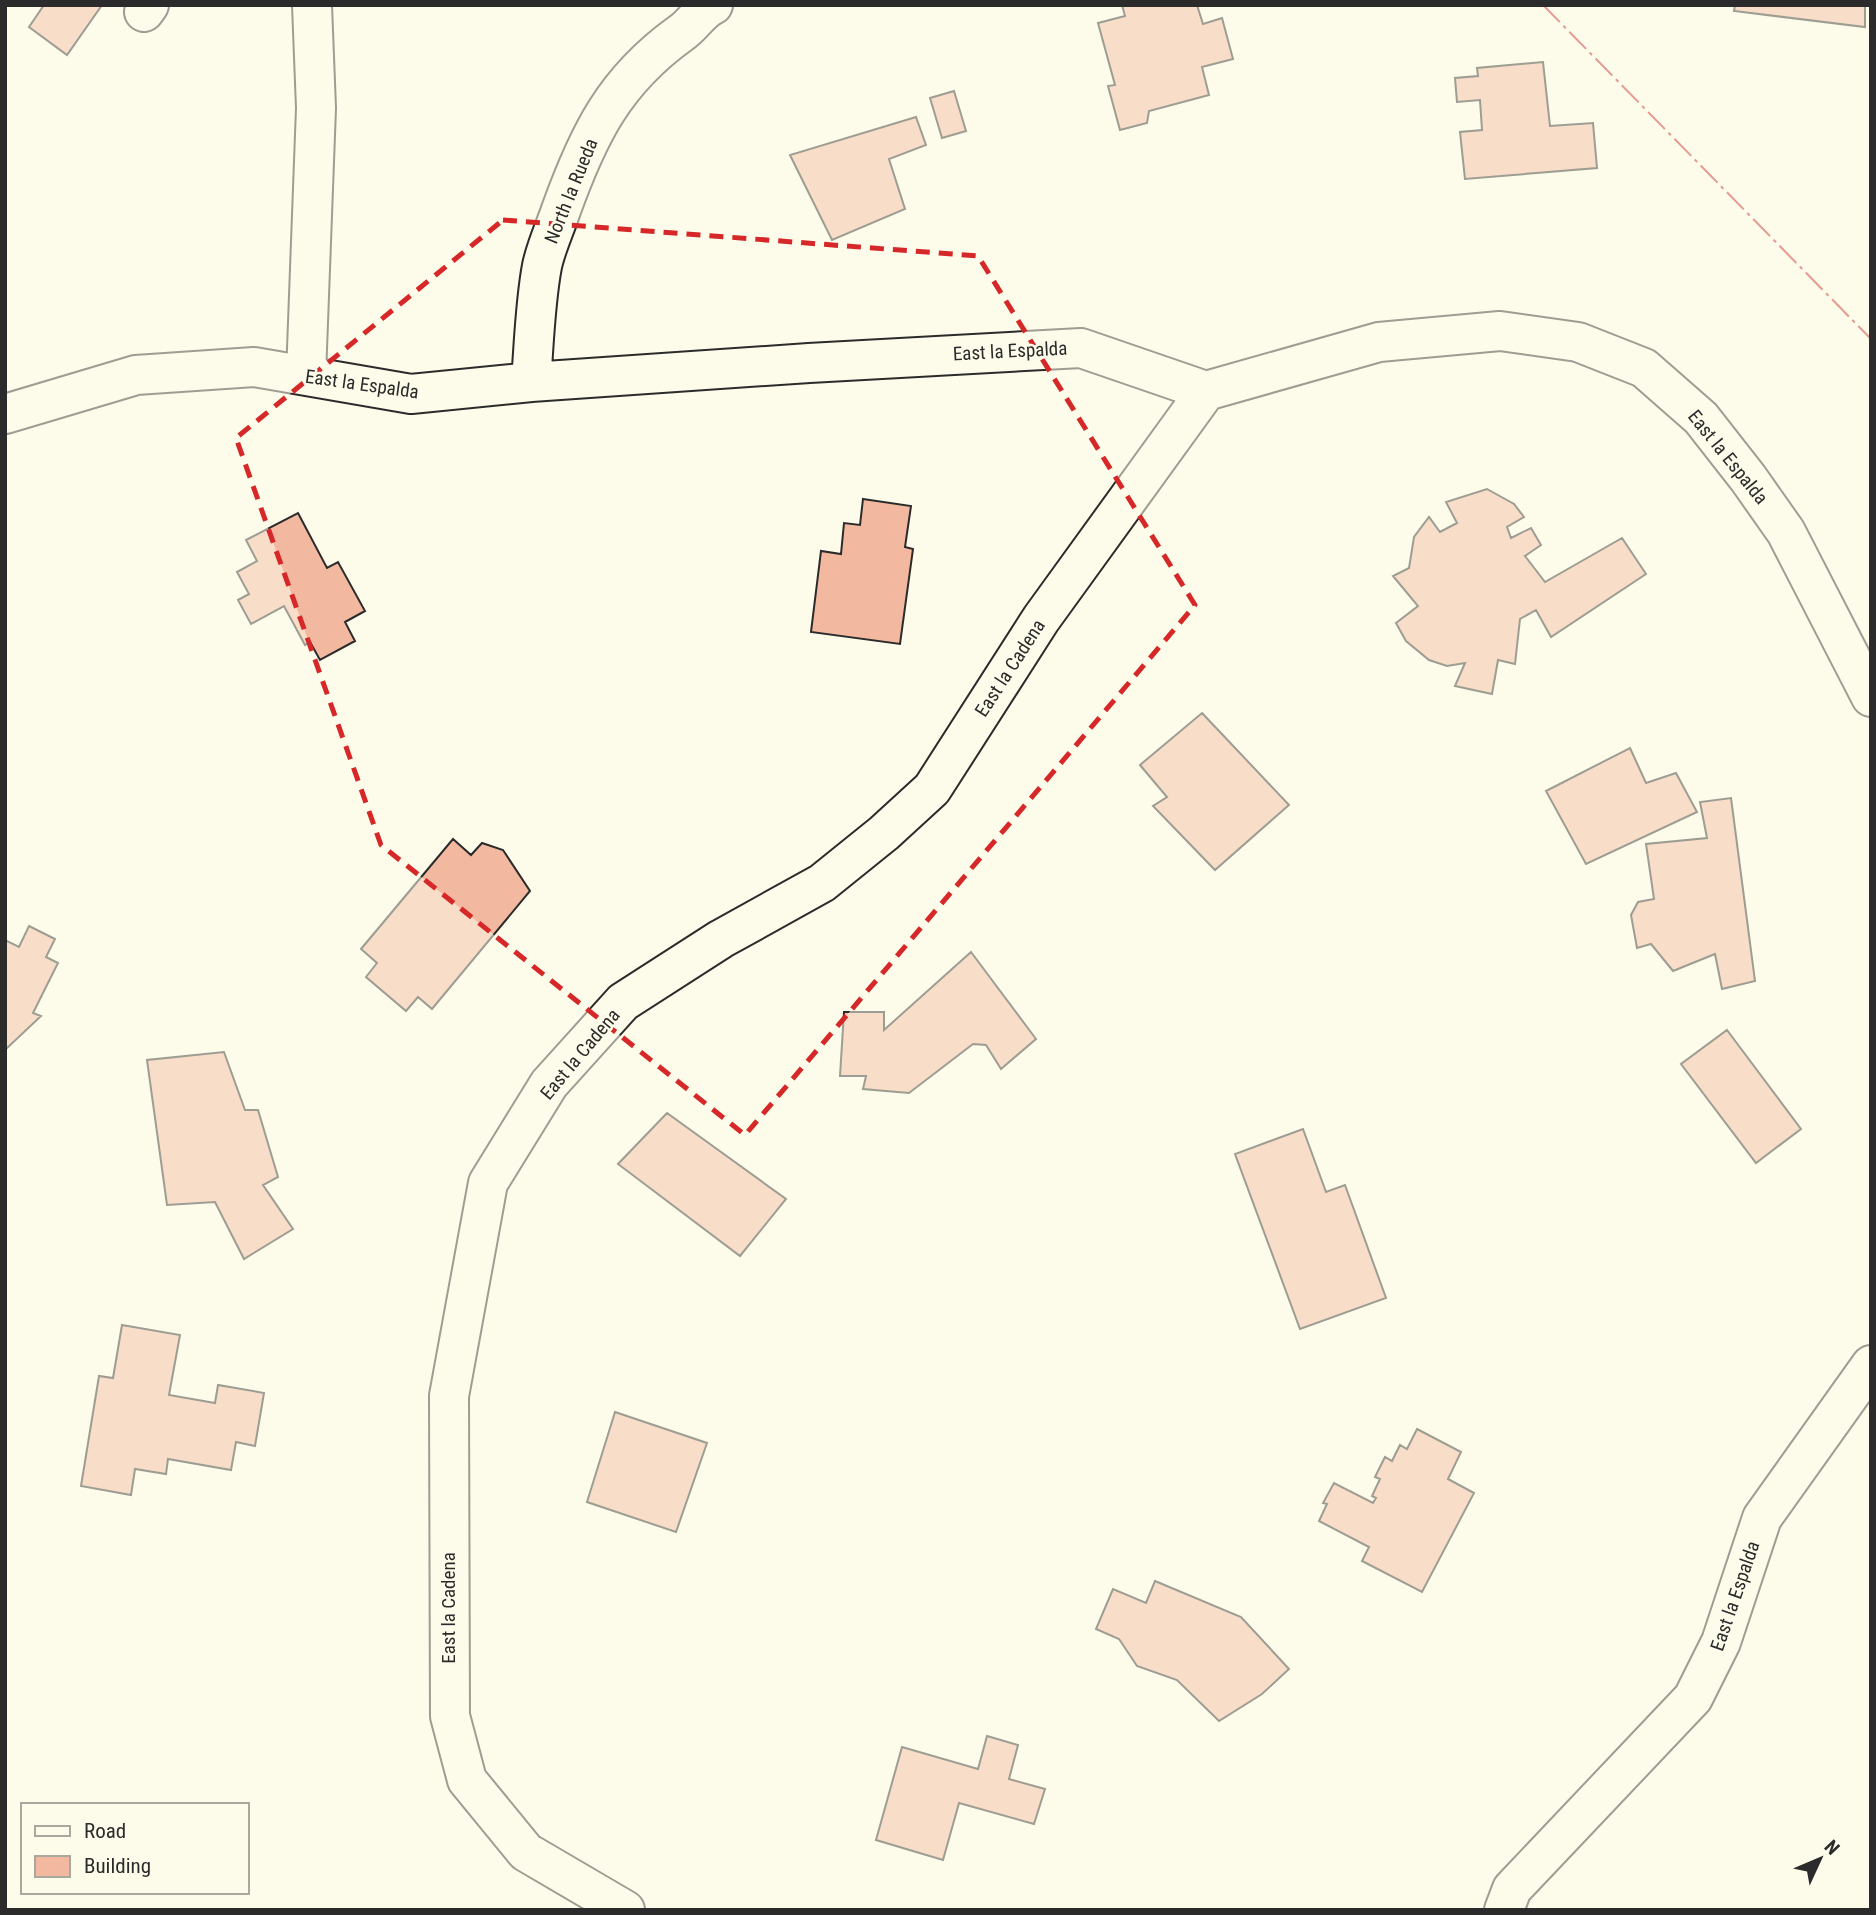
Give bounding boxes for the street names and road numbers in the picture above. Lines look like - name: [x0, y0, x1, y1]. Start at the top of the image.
- street label: North la Rueda: [539, 135, 603, 247]
- street label: East la Espalda: [952, 337, 1068, 365]
- street label: East la Espalda: [304, 365, 420, 403]
- street label: East la Espalda: [1683, 405, 1773, 509]
- street label: East la Cadena: [970, 615, 1050, 721]
- street label: East la Cadena: [535, 1004, 625, 1104]
- street label: East la Espalda: [1705, 1538, 1765, 1654]
- street label: East la Cadena: [437, 1552, 460, 1664]

